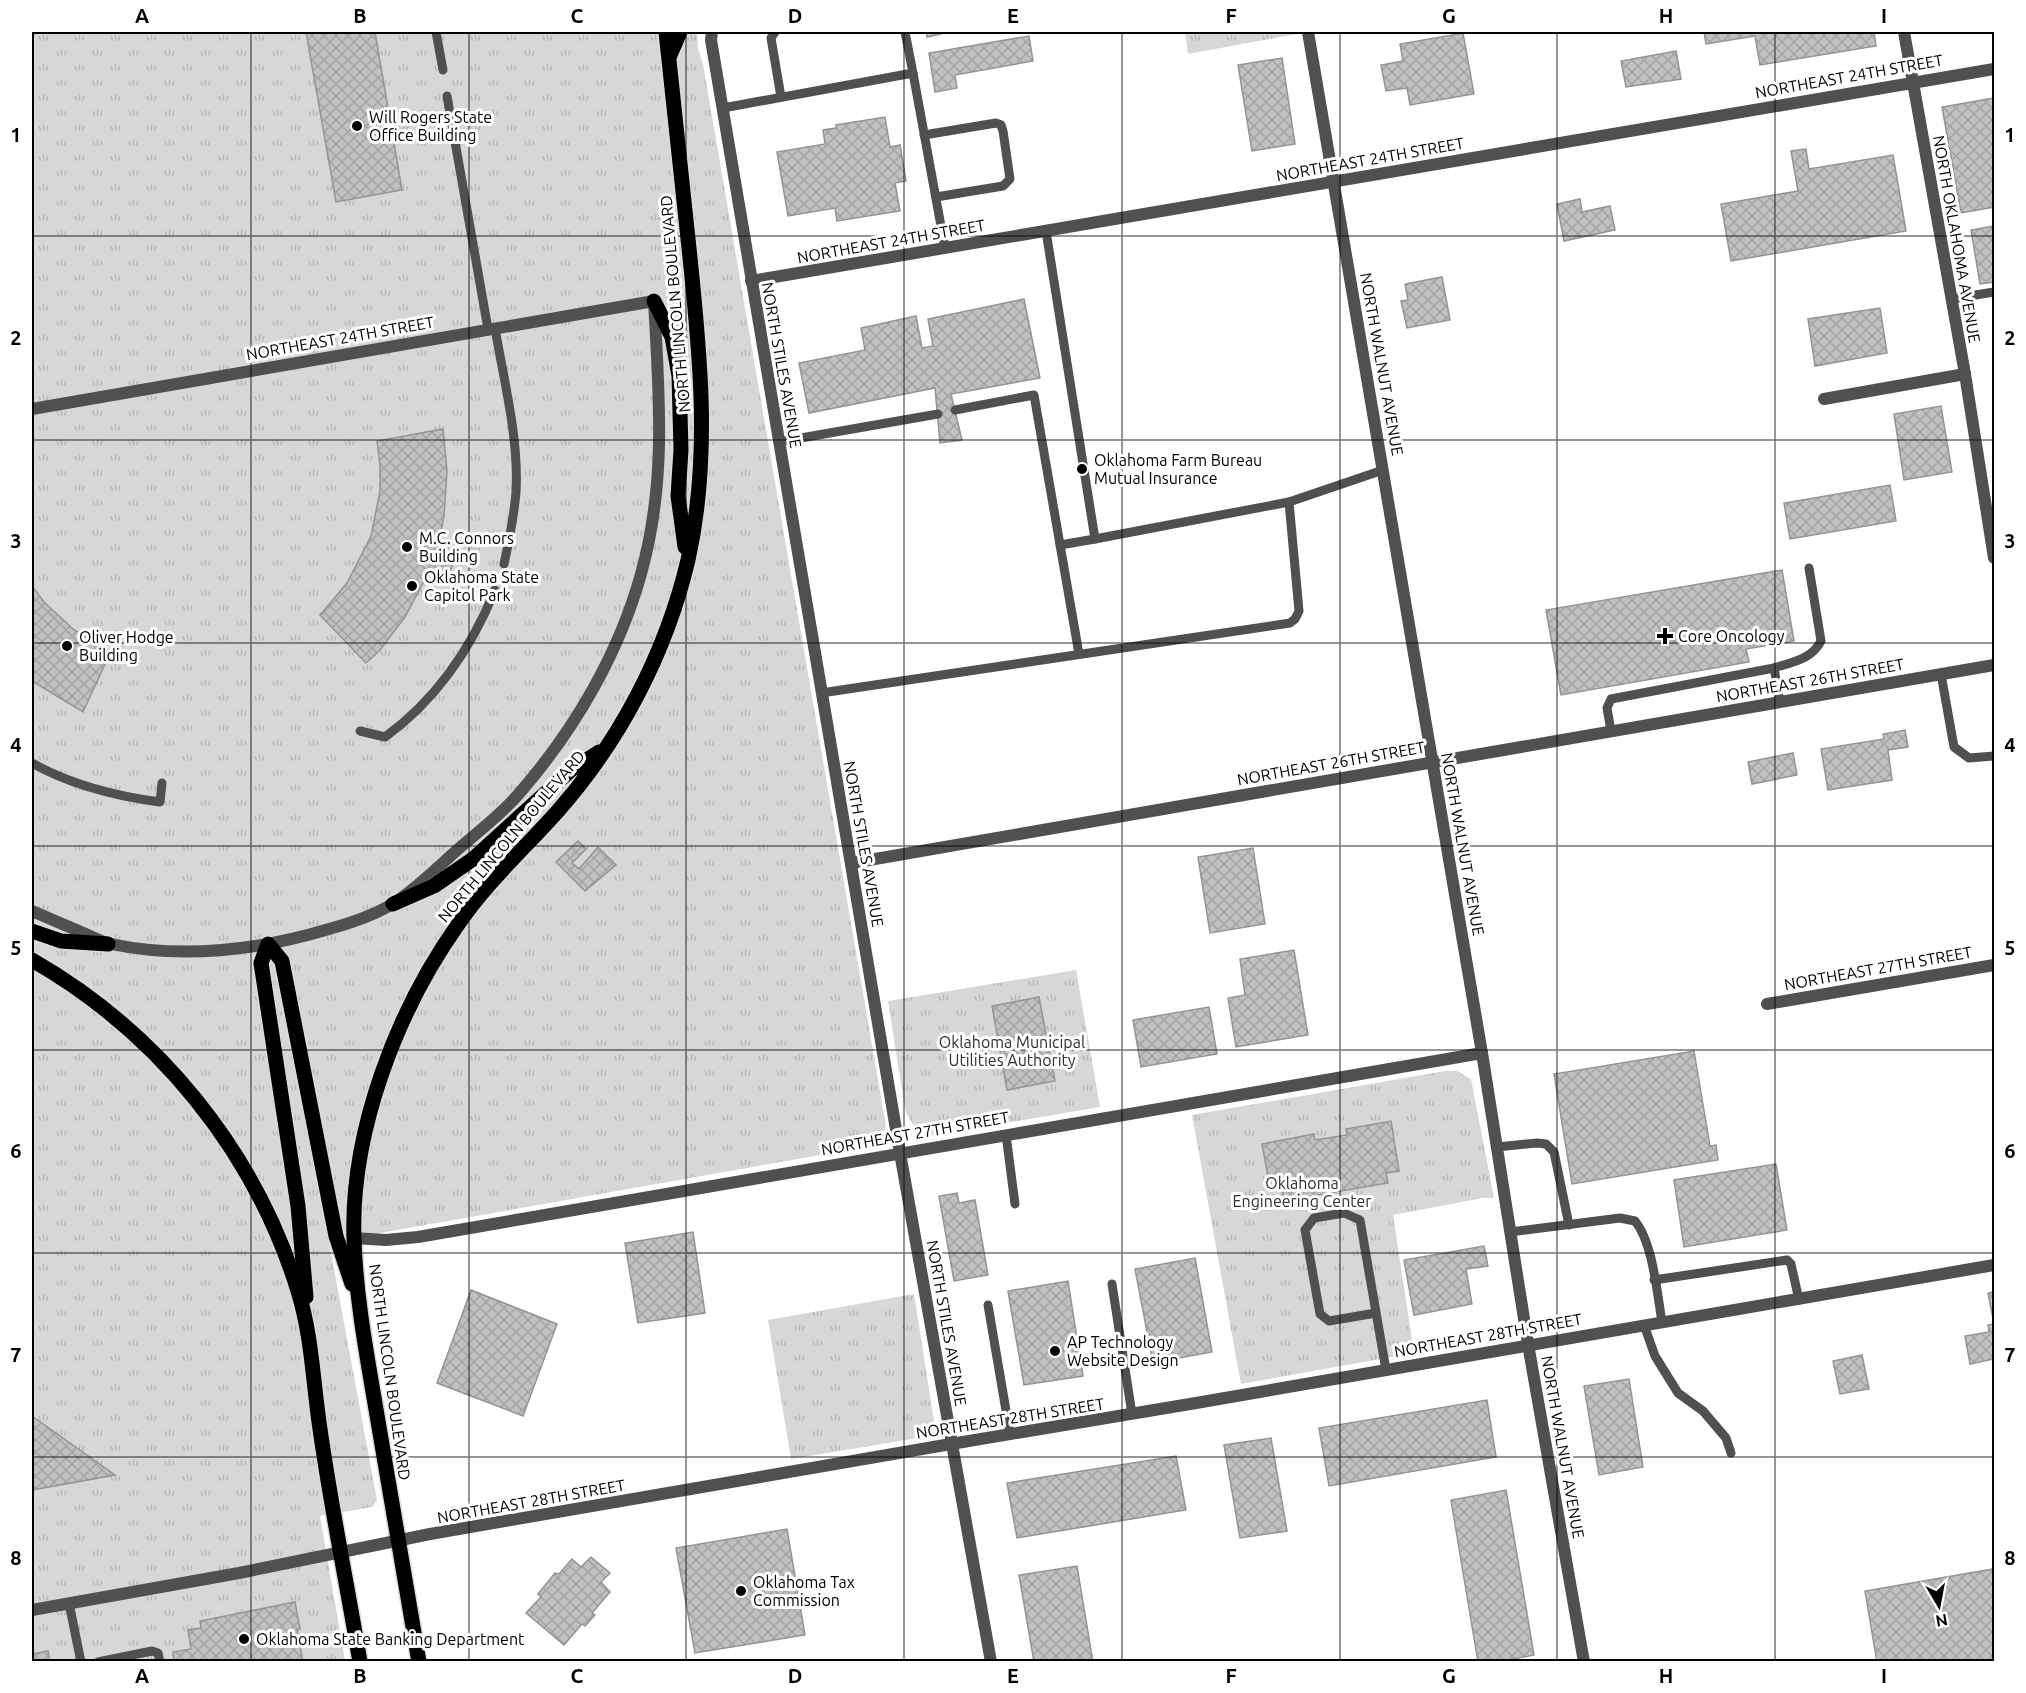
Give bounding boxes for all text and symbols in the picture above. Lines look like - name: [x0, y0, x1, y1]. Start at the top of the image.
- text: A: [135, 4, 149, 27]
- text: B: [353, 4, 367, 27]
- text: C: [571, 4, 584, 27]
- text: D: [788, 4, 802, 27]
- text: E: [1007, 4, 1019, 27]
- text: F: [1225, 4, 1237, 27]
- text: G: [1442, 4, 1456, 27]
- text: H: [1659, 4, 1673, 27]
- text: I: [1881, 4, 1887, 27]
- street label: NORTHEAST 24TH STREET: [1754, 51, 1944, 101]
- place label: Will Rogers State Office Building: [369, 108, 492, 144]
- marker: Will Rogers State Office Building: [350, 119, 364, 133]
- text: 1: [10, 123, 22, 146]
- text: 1: [2004, 123, 2016, 146]
- street label: NORTHEAST 24TH STREET: [1275, 134, 1465, 184]
- street label: NORTH OKLAHOMA AVENUE: [1930, 134, 1984, 344]
- street label: NORTH LINCOLN BOULEVARD: [657, 195, 693, 413]
- street label: NORTHEAST 24TH STREET: [796, 216, 986, 266]
- street label: NORTH WALNUT AVENUE: [1357, 271, 1407, 457]
- street label: NORTH STILES AVENUE: [759, 281, 805, 449]
- street label: NORTHEAST 24TH STREET: [245, 313, 435, 363]
- text: 2: [10, 326, 22, 349]
- text: 2: [2004, 326, 2016, 349]
- place label: Oklahoma Farm Bureau Mutual Insurance: [1094, 451, 1262, 487]
- marker: Oklahoma Farm Bureau Mutual Insurance: [1075, 462, 1089, 476]
- text: 3: [10, 529, 22, 552]
- place label: M.C. Connors Building: [419, 529, 514, 565]
- text: 3: [2004, 529, 2016, 552]
- marker: M.C. Connors Building: [400, 540, 414, 554]
- place label: Oklahoma State Capitol Park: [424, 568, 539, 604]
- marker: Oklahoma State Capitol Park: [405, 579, 419, 593]
- marker: Core Oncology: [1656, 627, 1674, 645]
- place label: Core Oncology: [1678, 627, 1785, 645]
- place label: Oliver Hodge Building: [79, 628, 174, 664]
- marker: Oliver Hodge Building: [60, 639, 74, 653]
- street label: NORTHEAST 26TH STREET: [1715, 655, 1905, 705]
- text: 4: [10, 733, 22, 756]
- text: 4: [2004, 733, 2016, 756]
- street label: NORTHEAST 26TH STREET: [1236, 738, 1426, 788]
- street label: NORTH LINCOLN BOULEVARD: [434, 747, 588, 925]
- street label: NORTH WALNUT AVENUE: [1438, 751, 1488, 937]
- street label: NORTH STILES AVENUE: [841, 760, 887, 928]
- text: 5: [10, 936, 22, 959]
- text: 5: [2004, 936, 2016, 959]
- street label: NORTHEAST 27TH STREET: [1783, 943, 1973, 993]
- park label: Oklahoma Municipal Utilities Authority: [939, 1033, 1085, 1069]
- street label: NORTHEAST 27TH STREET: [820, 1108, 1010, 1158]
- text: 6: [10, 1139, 22, 1162]
- text: 6: [2004, 1139, 2016, 1162]
- park label: Oklahoma Engineering Center: [1233, 1174, 1371, 1210]
- street label: NORTH STILES AVENUE: [924, 1239, 970, 1407]
- street label: NORTH LINCOLN BOULEVARD: [366, 1263, 414, 1481]
- street label: NORTHEAST 28TH STREET: [1393, 1310, 1583, 1360]
- place label: AP Technology Website Design: [1067, 1333, 1179, 1369]
- text: 7: [10, 1343, 22, 1366]
- text: 7: [2004, 1343, 2016, 1366]
- marker: AP Technology Website Design: [1048, 1344, 1062, 1358]
- street label: NORTH WALNUT AVENUE: [1538, 1354, 1588, 1540]
- street label: NORTHEAST 28TH STREET: [915, 1394, 1106, 1442]
- street label: NORTHEAST 28TH STREET: [436, 1476, 626, 1526]
- text: 8: [10, 1546, 22, 1569]
- text: 8: [2004, 1546, 2016, 1569]
- place label: Oklahoma Tax Commission: [753, 1573, 855, 1609]
- north arrow: [1909, 1576, 1969, 1636]
- marker: Oklahoma Tax Commission: [734, 1584, 748, 1598]
- text: N: [1934, 1611, 1949, 1631]
- place label: Oklahoma State Banking Department: [256, 1630, 525, 1648]
- marker: Oklahoma State Banking Department: [237, 1632, 251, 1646]
- text: A: [135, 1664, 149, 1687]
- text: B: [353, 1664, 367, 1687]
- text: C: [571, 1664, 584, 1687]
- text: D: [788, 1664, 802, 1687]
- text: E: [1007, 1664, 1019, 1687]
- text: F: [1225, 1664, 1237, 1687]
- text: G: [1442, 1664, 1456, 1687]
- text: H: [1659, 1664, 1673, 1687]
- text: I: [1881, 1664, 1887, 1687]

